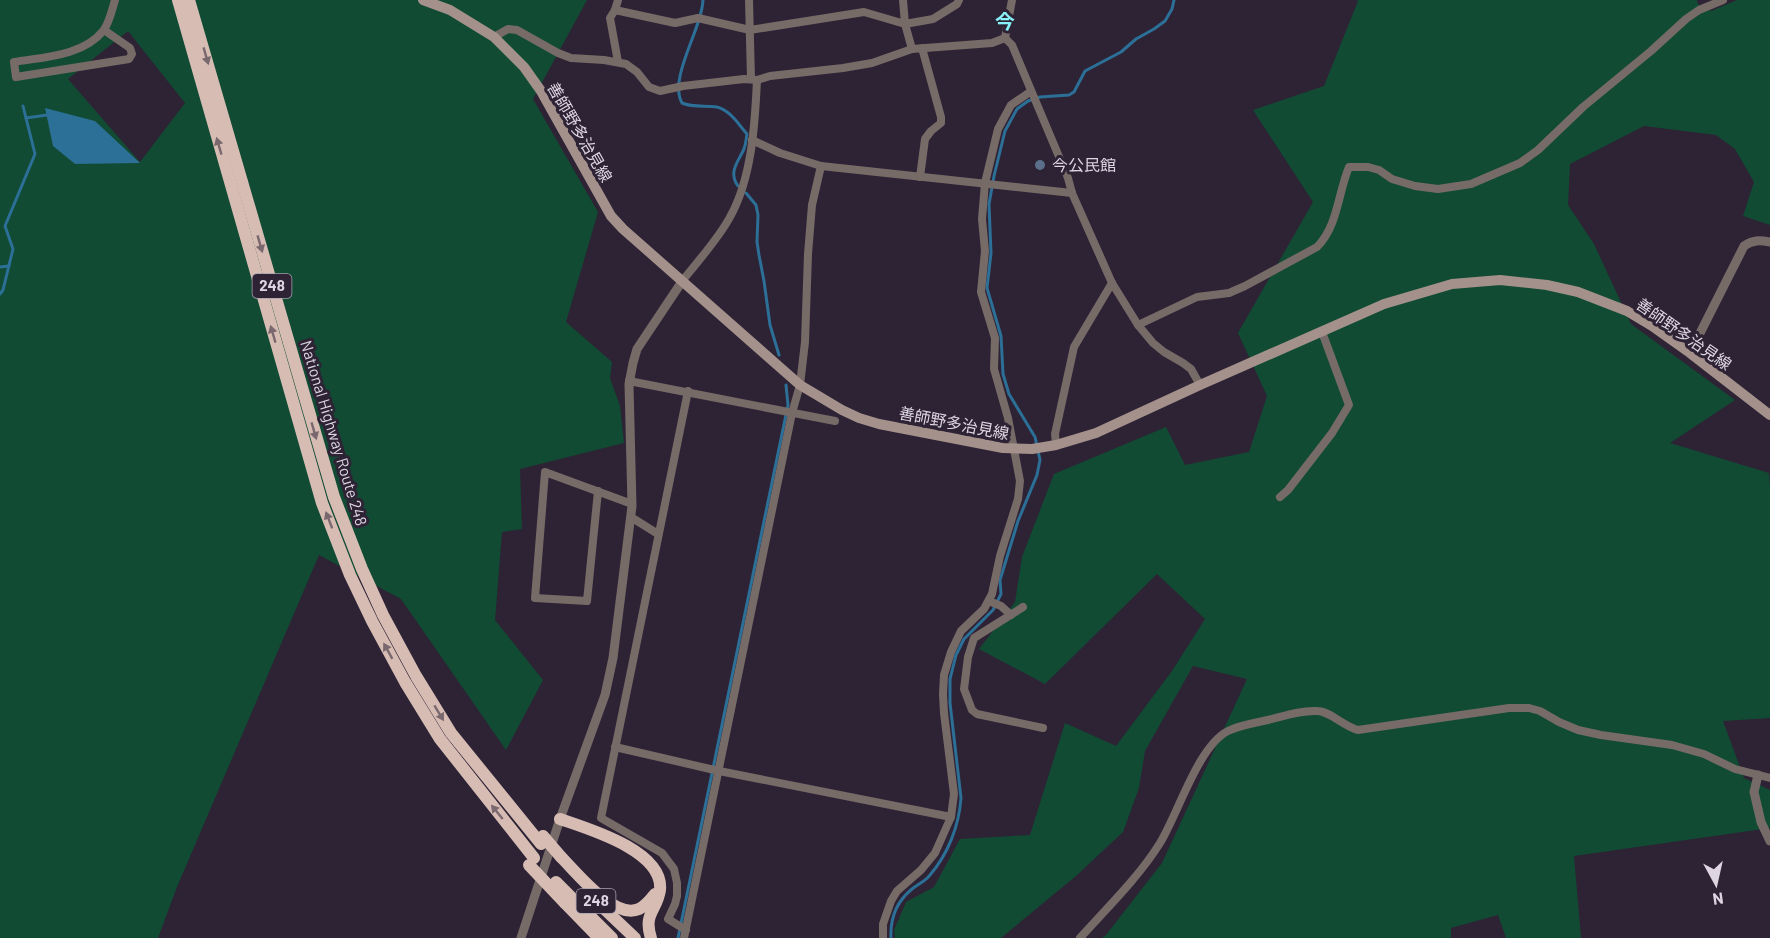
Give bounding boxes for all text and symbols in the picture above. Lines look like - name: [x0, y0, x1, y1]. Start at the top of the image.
- district label: 今: [995, 9, 1015, 33]
- one-way arrow: [202, 47, 211, 65]
- street label: 善師野多治見線: [544, 78, 617, 185]
- one-way arrow: [214, 137, 223, 155]
- place label: 今公民館: [1052, 155, 1116, 174]
- marker: 今公民館: [1033, 158, 1047, 172]
- one-way arrow: [256, 235, 265, 253]
- road number: 248: [252, 274, 292, 298]
- street label: 善師野多治見線: [1633, 294, 1736, 373]
- one-way arrow: [268, 325, 277, 343]
- street label: National Highway Route 248: [297, 338, 372, 528]
- street label: 善師野多治見線: [897, 402, 1011, 443]
- one-way arrow: [310, 422, 319, 440]
- one-way arrow: [324, 511, 334, 529]
- one-way arrow: [383, 642, 393, 659]
- one-way arrow: [434, 705, 444, 722]
- one-way arrow: [491, 804, 504, 820]
- north arrow: [1686, 854, 1746, 914]
- road number: 248: [576, 889, 616, 913]
- text: N: [1712, 889, 1725, 909]

